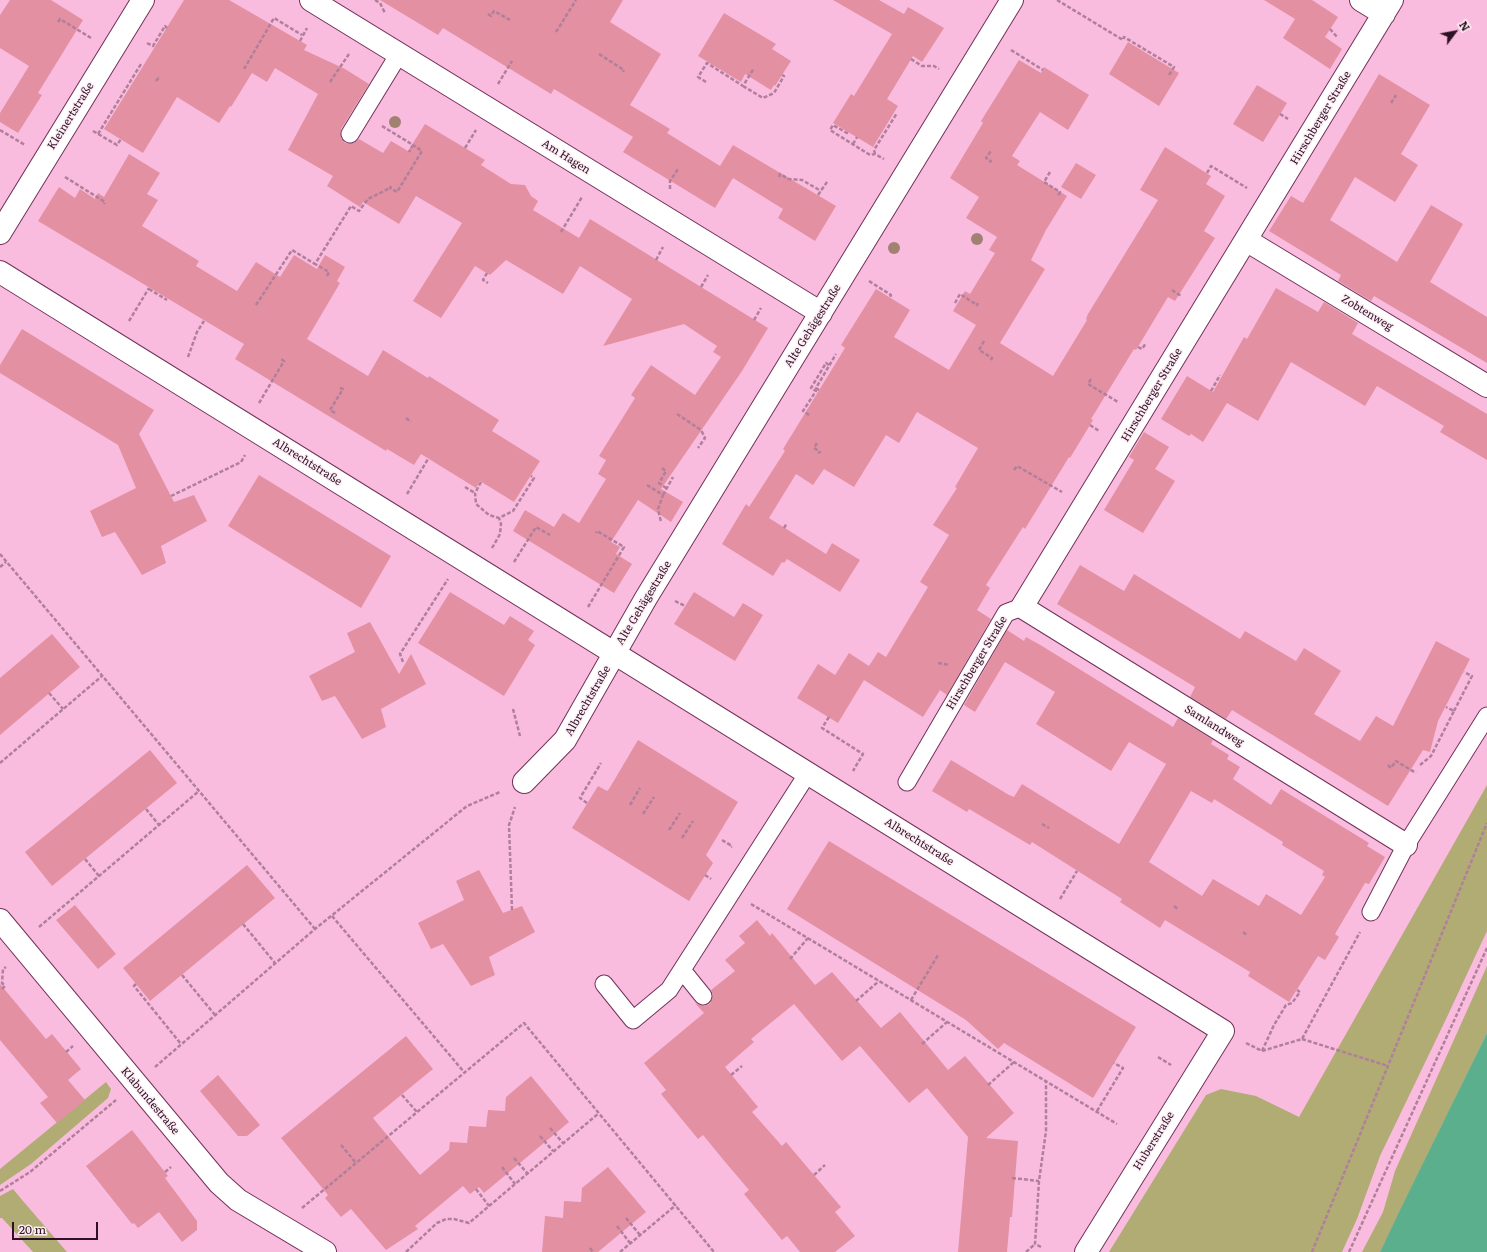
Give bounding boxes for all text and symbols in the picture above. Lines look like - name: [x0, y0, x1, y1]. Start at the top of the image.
- north arrow: [1435, 12, 1475, 52]
- text: N: [1456, 17, 1474, 34]
- street label: Hirschberger Straße: [1288, 69, 1354, 167]
- street label: Kleinertstraße: [45, 80, 97, 152]
- street label: Am Hagen: [539, 137, 593, 177]
- street label: Alte Gehägestraße: [782, 282, 844, 370]
- street label: Zobtenweg: [1339, 292, 1395, 334]
- street label: Hirschberger Straße: [1119, 346, 1185, 444]
- street label: Albrechtstraße: [270, 435, 344, 489]
- street label: Alte Gehägestraße: [614, 559, 674, 647]
- street label: Hirschberger Straße: [944, 614, 1010, 712]
- street label: Albrechtstraße: [563, 663, 613, 739]
- street label: Samlandweg: [1182, 703, 1246, 749]
- street label: Albrechtstraße: [882, 815, 956, 869]
- street label: Klabundestraße: [118, 1065, 182, 1137]
- street label: Huberstraße: [1131, 1109, 1177, 1173]
- scale bar: [14, 1214, 100, 1240]
- text: 20 m: [19, 1220, 46, 1238]

